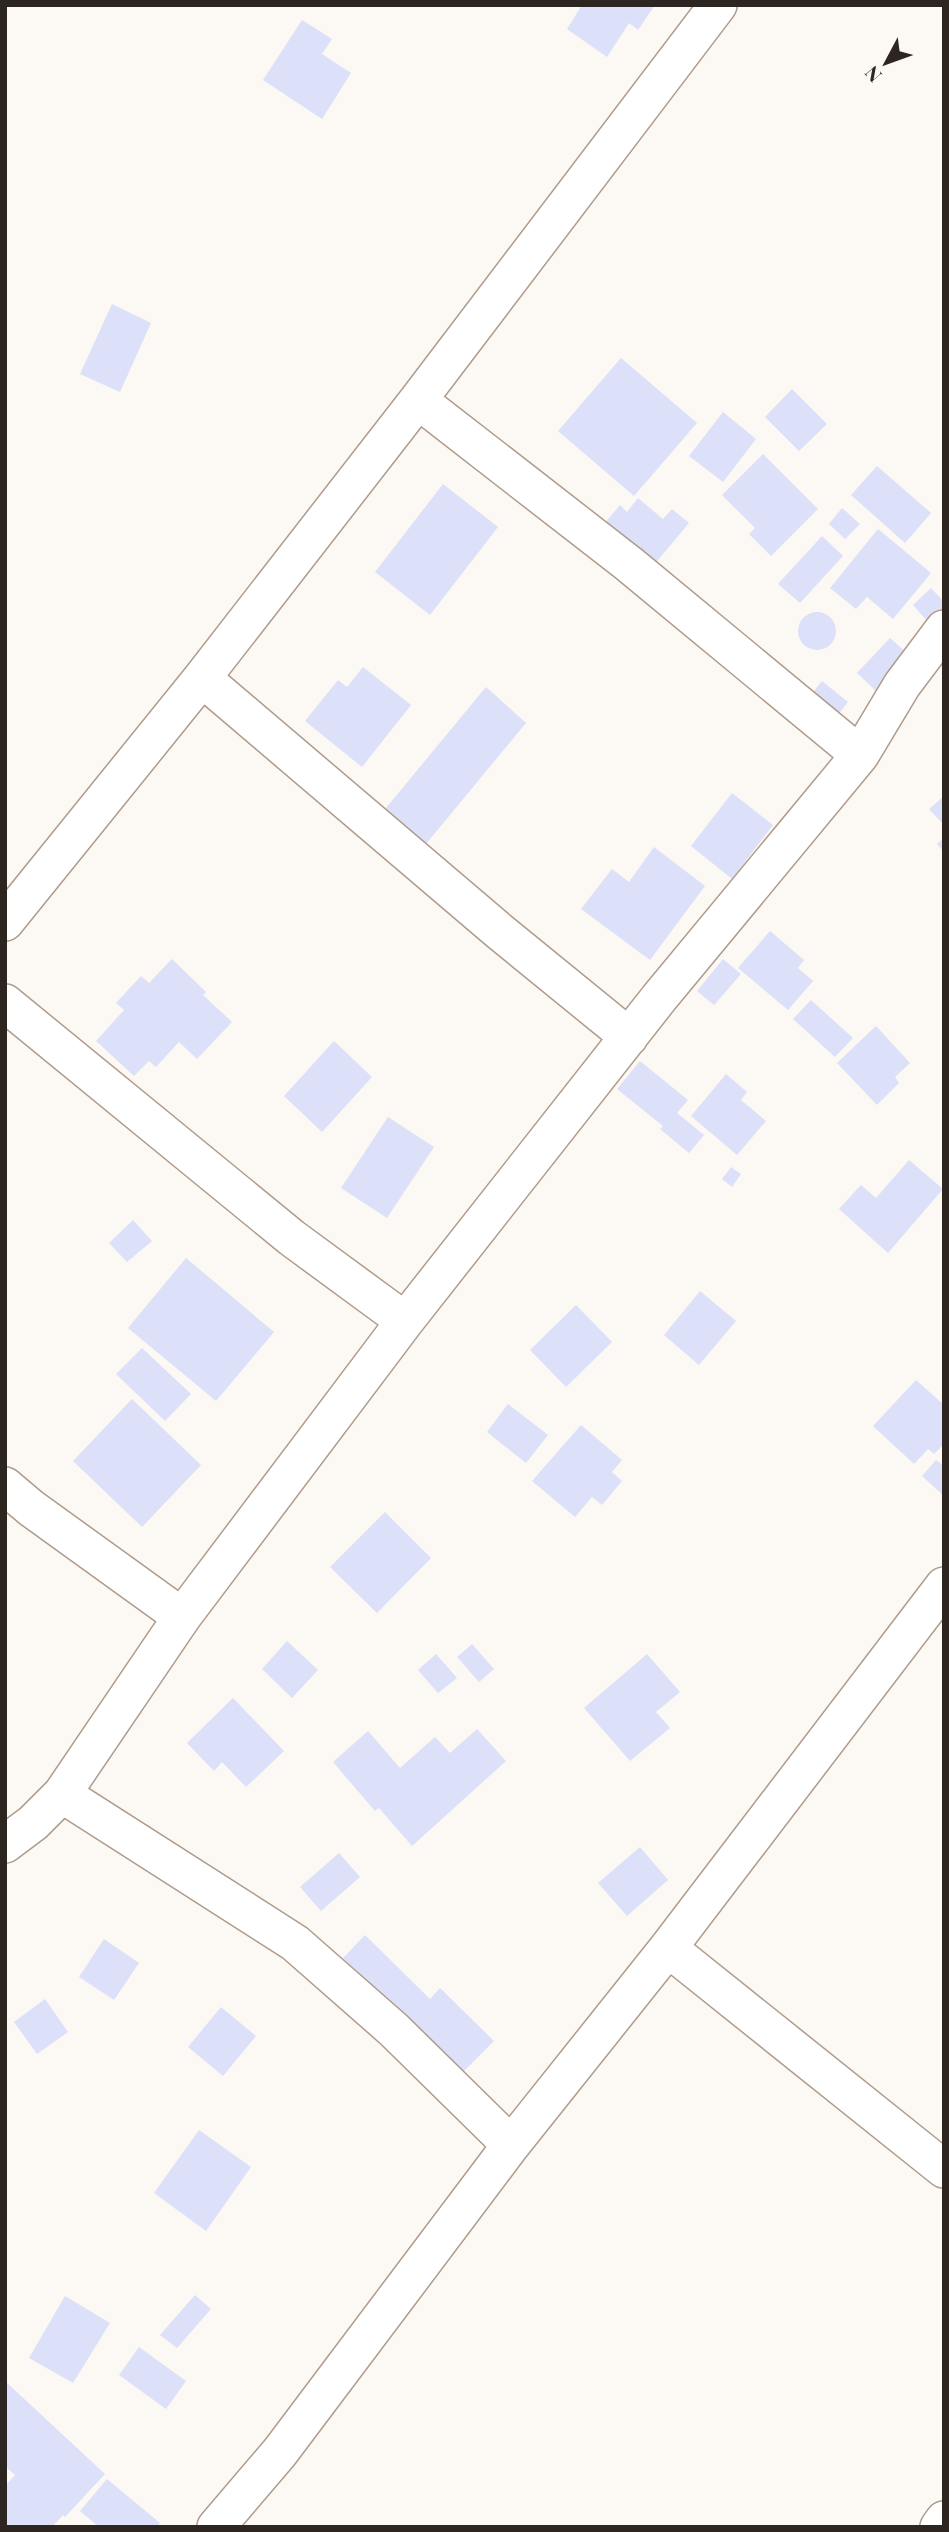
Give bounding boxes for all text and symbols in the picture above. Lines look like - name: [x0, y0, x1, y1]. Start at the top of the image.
- north arrow: [851, 28, 921, 98]
- text: N: [858, 61, 887, 89]

